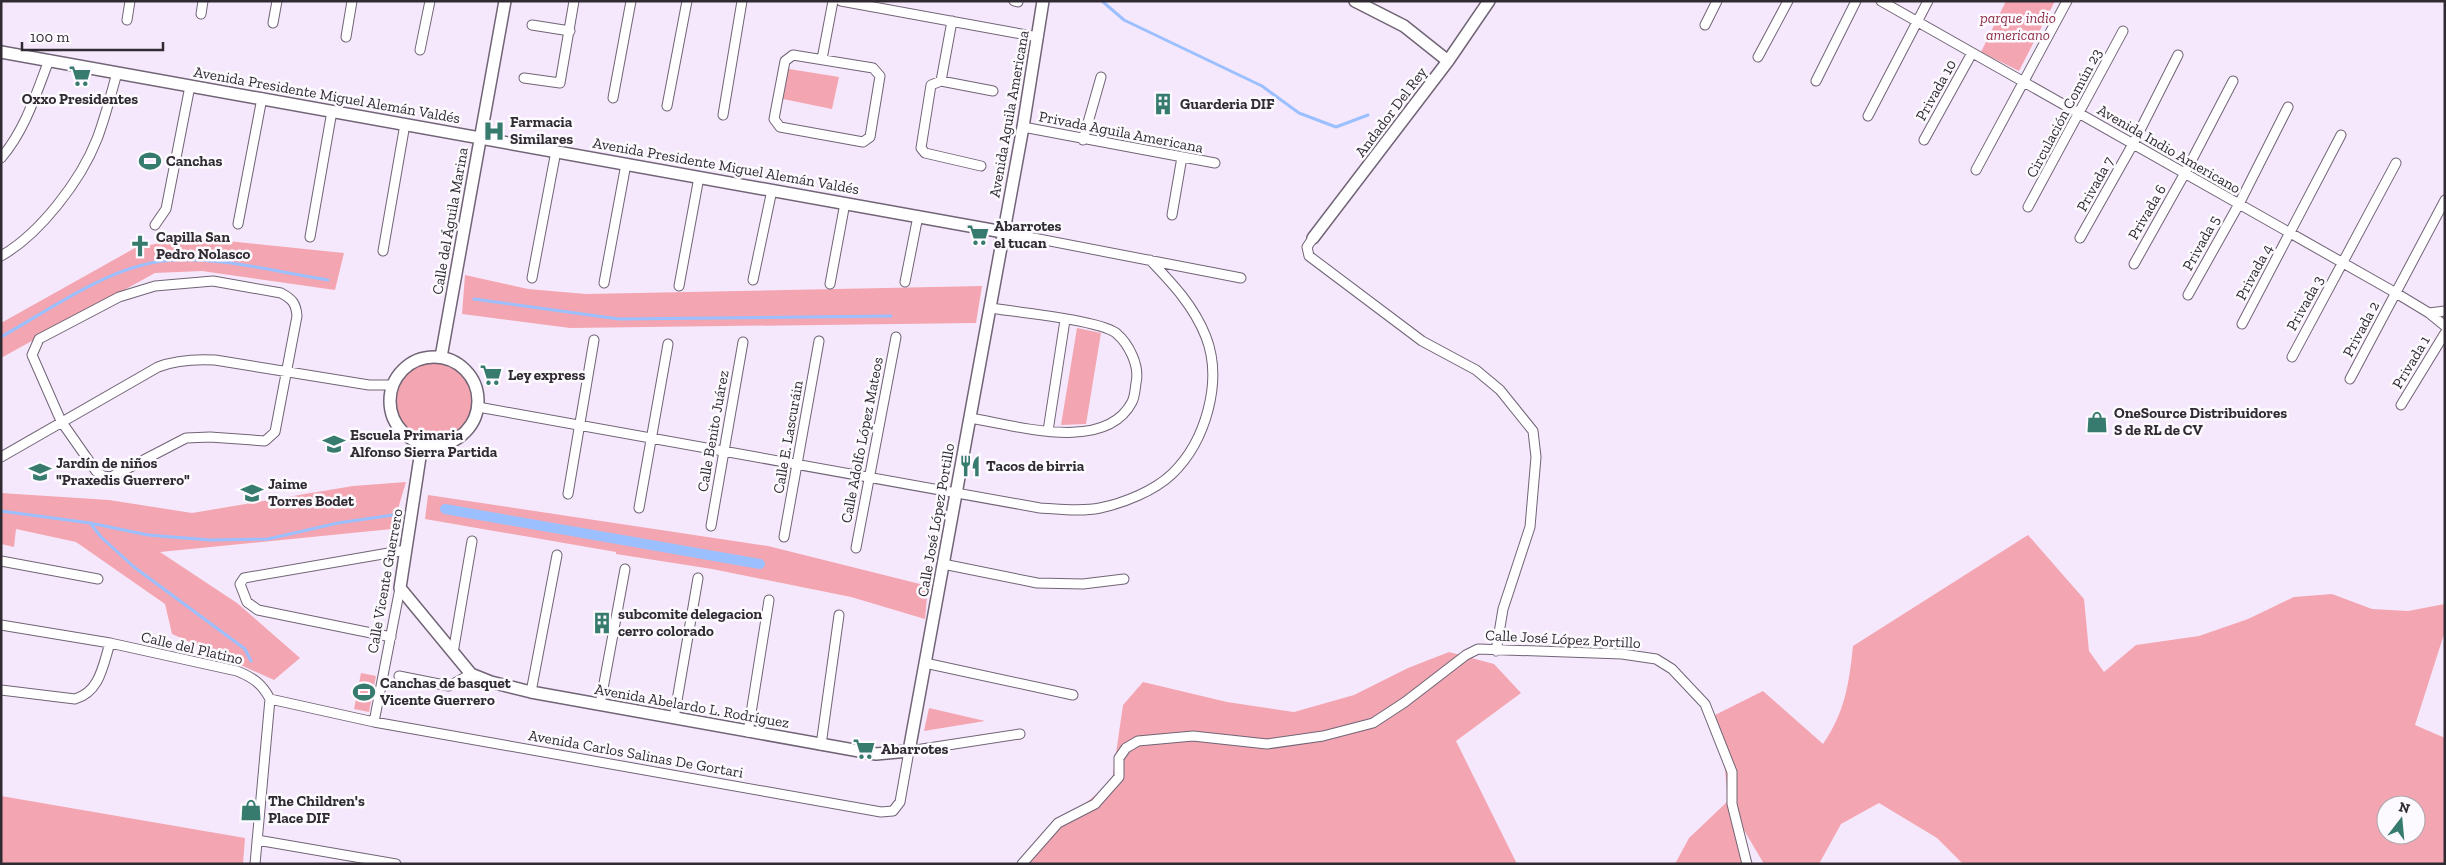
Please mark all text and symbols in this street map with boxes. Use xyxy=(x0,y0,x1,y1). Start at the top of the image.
park label: parque indio americano xyxy=(1979,9,2056,44)
scale bar xyxy=(22,20,164,52)
text: 100 m xyxy=(30,28,69,46)
street label: Avenida Aguila Americana xyxy=(985,29,1033,199)
street label: Circulación Común 23 xyxy=(2022,45,2106,181)
street label: Privada 10 xyxy=(1912,56,1960,124)
supermarket icon: Oxxo Presidentes xyxy=(67,63,93,89)
street label: Avenida Presidente Miguel Alemán Valdés xyxy=(192,63,462,127)
street label: Andador Del Rey xyxy=(1351,63,1431,160)
place label: Oxxo Presidentes xyxy=(22,90,138,108)
building icon: Guarderia DIF xyxy=(1150,91,1176,117)
place label: Guarderia DIF xyxy=(1180,95,1275,113)
street label: Avenida Indio Americano xyxy=(2094,101,2244,198)
street label: Privada Aguila Americana xyxy=(1037,107,1205,157)
place label: Farmacia Similares xyxy=(510,113,573,148)
hospital icon: Farmacia Similares xyxy=(481,118,507,144)
street label: Avenida Presidente Miguel Alemán Valdés xyxy=(591,134,861,198)
street label: Calle del Águila Marina xyxy=(428,146,472,296)
sports icon: Canchas xyxy=(137,148,163,174)
place label: Canchas xyxy=(166,152,223,170)
street label: Privada 7 xyxy=(2073,154,2117,214)
street label: Privada 6 xyxy=(2124,181,2170,243)
street label: Privada 5 xyxy=(2178,212,2224,274)
place label: Abarrotes el tucan xyxy=(994,217,1061,252)
supermarket icon: Abarrotes el tucan xyxy=(965,222,991,248)
place label: Capilla San Pedro Nolasco xyxy=(156,228,250,263)
church icon: Capilla San Pedro Nolasco xyxy=(127,233,153,259)
street label: Privada 4 xyxy=(2232,241,2276,303)
street label: Privada 3 xyxy=(2283,272,2327,334)
street label: Privada 2 xyxy=(2339,298,2383,360)
street label: Privada 1 xyxy=(2388,332,2434,392)
street label: Calle Adolfo López Mateos xyxy=(837,355,887,525)
supermarket icon: Ley express xyxy=(478,362,504,388)
place label: Ley express xyxy=(508,366,585,384)
street label: Calle Benito Juárez xyxy=(693,369,733,493)
street label: Calle E. Lascuráin xyxy=(769,379,807,495)
place label: OneSource Distribuidores S de RL de CV xyxy=(2114,404,2287,439)
shop icon: OneSource Distribuidores S de RL de CV xyxy=(2084,409,2110,435)
place label: Escuela Primaria Alfonso Sierra Partida xyxy=(350,426,498,461)
school or university icon: Escuela Primaria Alfonso Sierra Partida xyxy=(321,431,347,457)
street label: Calle José López Portillo xyxy=(914,442,958,598)
restaurant icon: Tacos de birria xyxy=(957,453,983,479)
place label: Jardín de niños "Praxedis Guerrero" xyxy=(56,454,190,489)
place label: Tacos de birria xyxy=(986,457,1085,475)
school or university icon: Jardín de niños "Praxedis Guerrero" xyxy=(27,459,53,485)
place label: Jaime Torres Bodet xyxy=(268,475,355,510)
school or university icon: Jaime Torres Bodet xyxy=(239,480,265,506)
street label: Calle Vicente Guerrero xyxy=(363,507,407,655)
place label: subcomite delegacion cerro colorado xyxy=(618,605,762,640)
building icon: subcomite delegacion cerro colorado xyxy=(589,610,615,636)
street label: Calle José López Portillo xyxy=(1485,626,1641,652)
street label: Calle del Platino xyxy=(139,628,245,669)
place label: Canchas de basquet Vicente Guerrero xyxy=(380,674,512,709)
sports icon: Canchas de basquet Vicente Guerrero xyxy=(351,679,377,705)
street label: Avenida Abelardo L. Rodríguez xyxy=(593,680,791,732)
street label: Avenida Carlos Salinas De Gortari xyxy=(527,726,745,782)
supermarket icon: Abarrotes xyxy=(851,736,877,762)
place label: Abarrotes xyxy=(881,740,948,758)
place label: The Children's Place DIF xyxy=(268,792,365,827)
north arrow xyxy=(2376,795,2426,845)
shop icon: The Children's Place DIF xyxy=(238,797,264,823)
text: N xyxy=(2397,798,2412,818)

